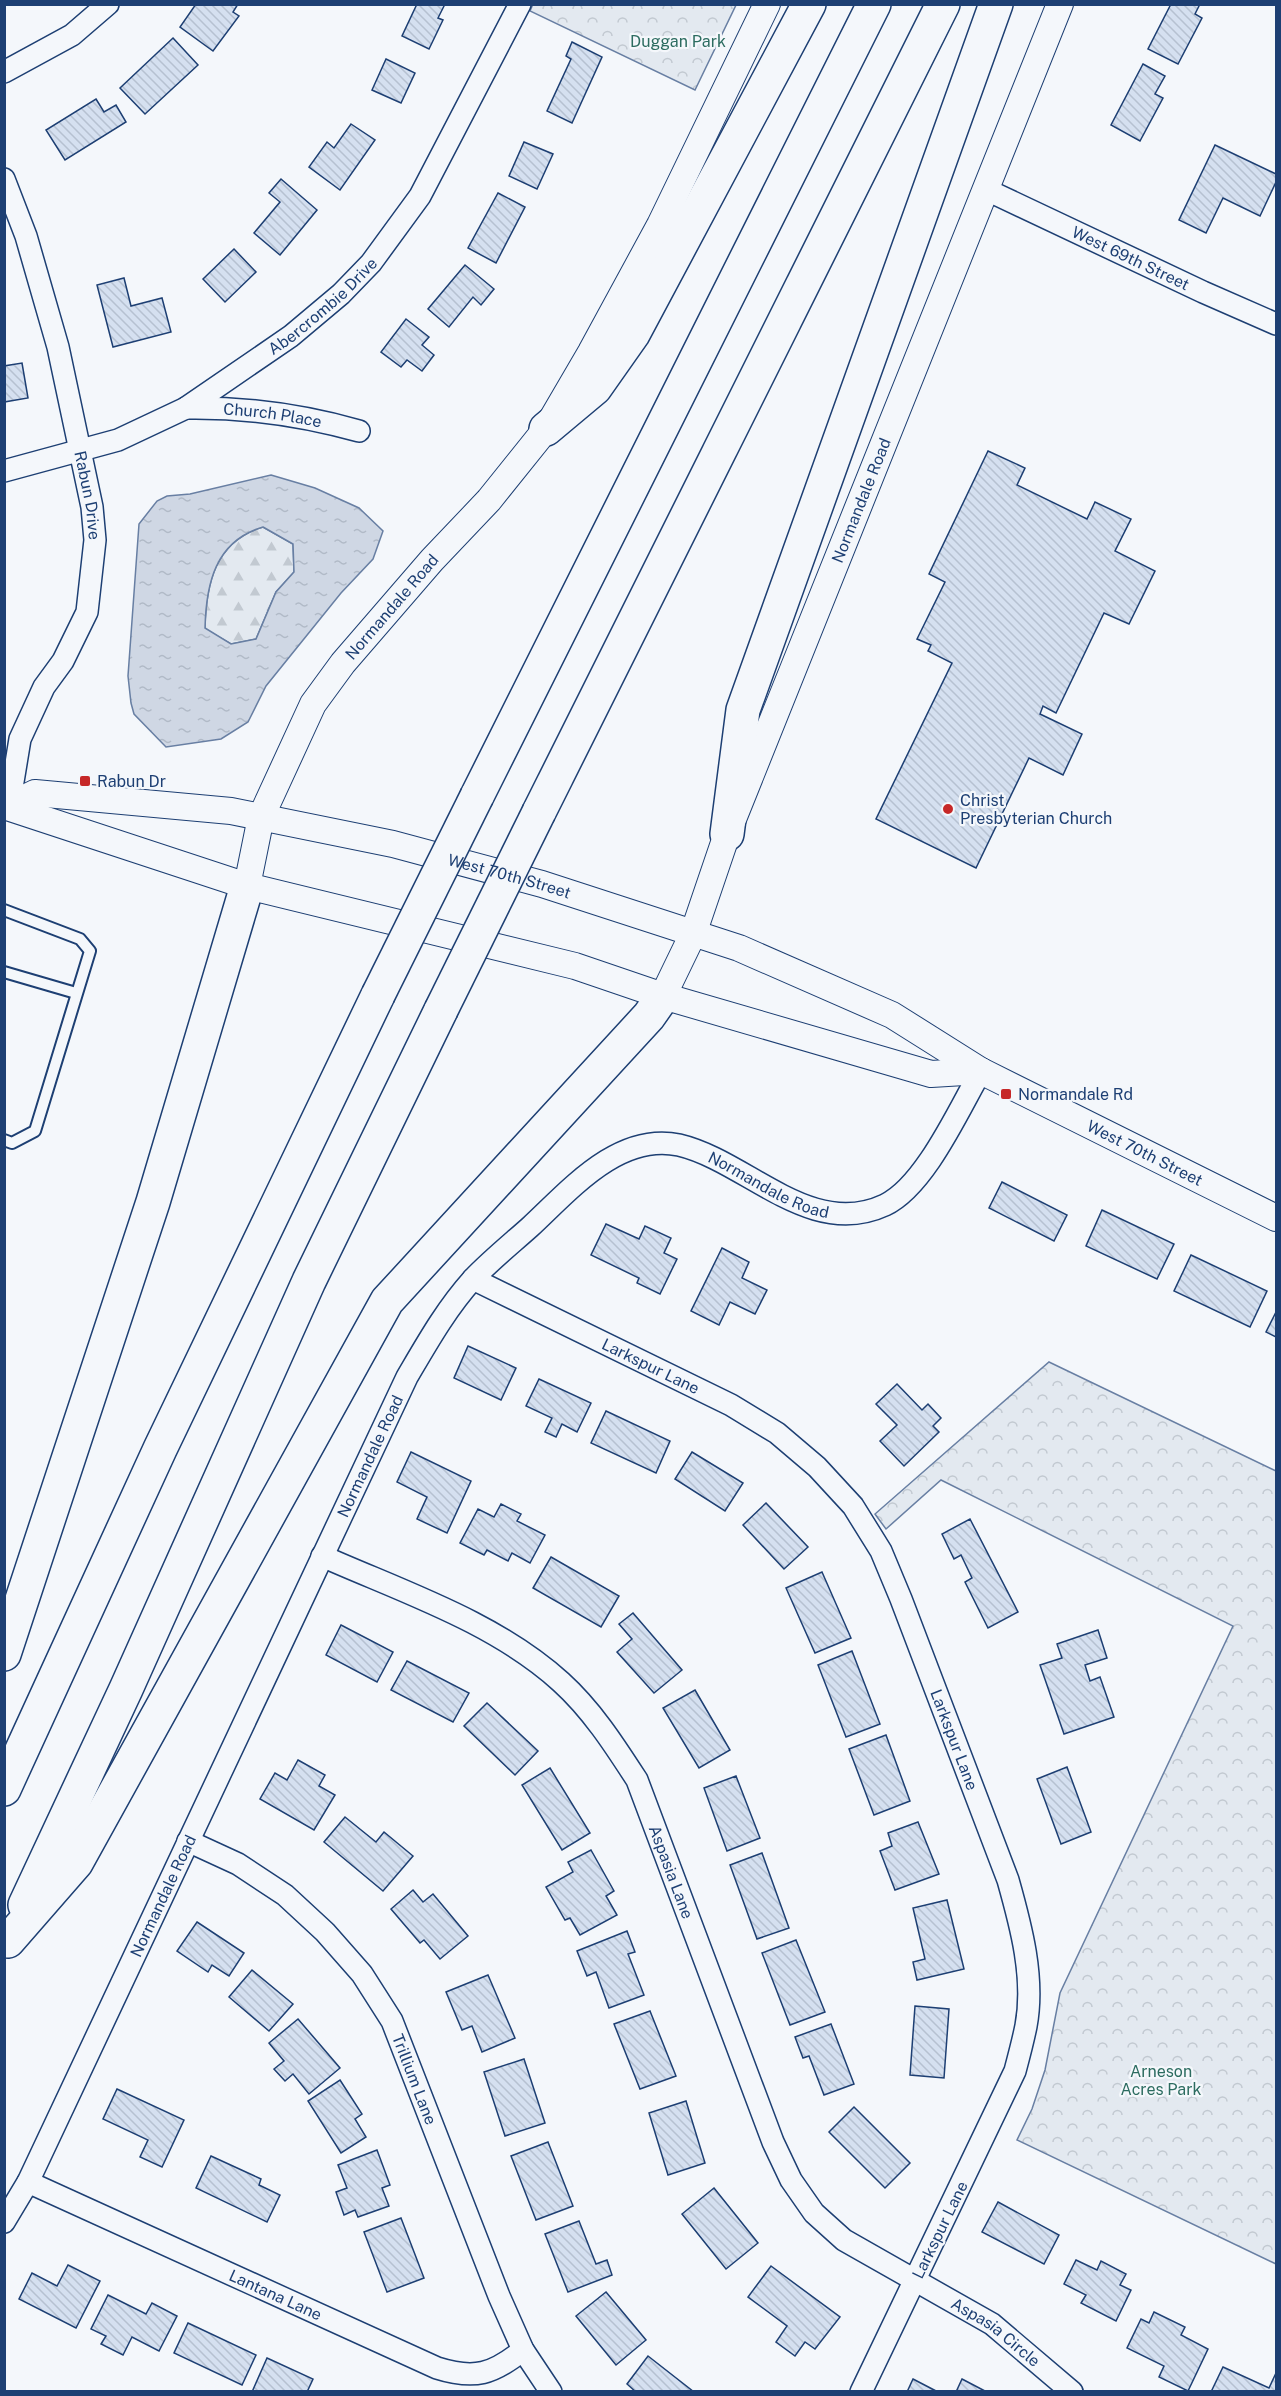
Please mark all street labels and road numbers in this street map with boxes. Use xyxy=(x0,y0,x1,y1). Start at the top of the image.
street label: West 69th Street xyxy=(1069,222,1193,294)
street label: Abercrombie Drive xyxy=(264,253,381,358)
street label: Church Place xyxy=(223,399,324,431)
street label: Normandale Road xyxy=(827,435,894,566)
street label: Rabun Drive xyxy=(71,449,104,541)
street label: Normandale Road xyxy=(341,550,442,663)
street label: West 70th Street xyxy=(446,850,573,902)
street label: West 70th Street xyxy=(1084,1116,1206,1189)
street label: Normandale Road xyxy=(705,1147,831,1222)
street label: Larkspur Lane xyxy=(599,1334,703,1398)
street label: Normandale Road xyxy=(333,1392,407,1520)
street label: Larkspur Lane xyxy=(927,1687,982,1793)
street label: Aspasia Lane xyxy=(645,1822,698,1921)
street label: Normandale Road xyxy=(126,1832,200,1960)
street label: Trillium Lane xyxy=(388,2031,441,2127)
street label: Larkspur Lane xyxy=(908,2178,972,2282)
street label: Lantana Lane xyxy=(226,2265,325,2324)
street label: Aspasia Circle xyxy=(948,2293,1044,2370)

